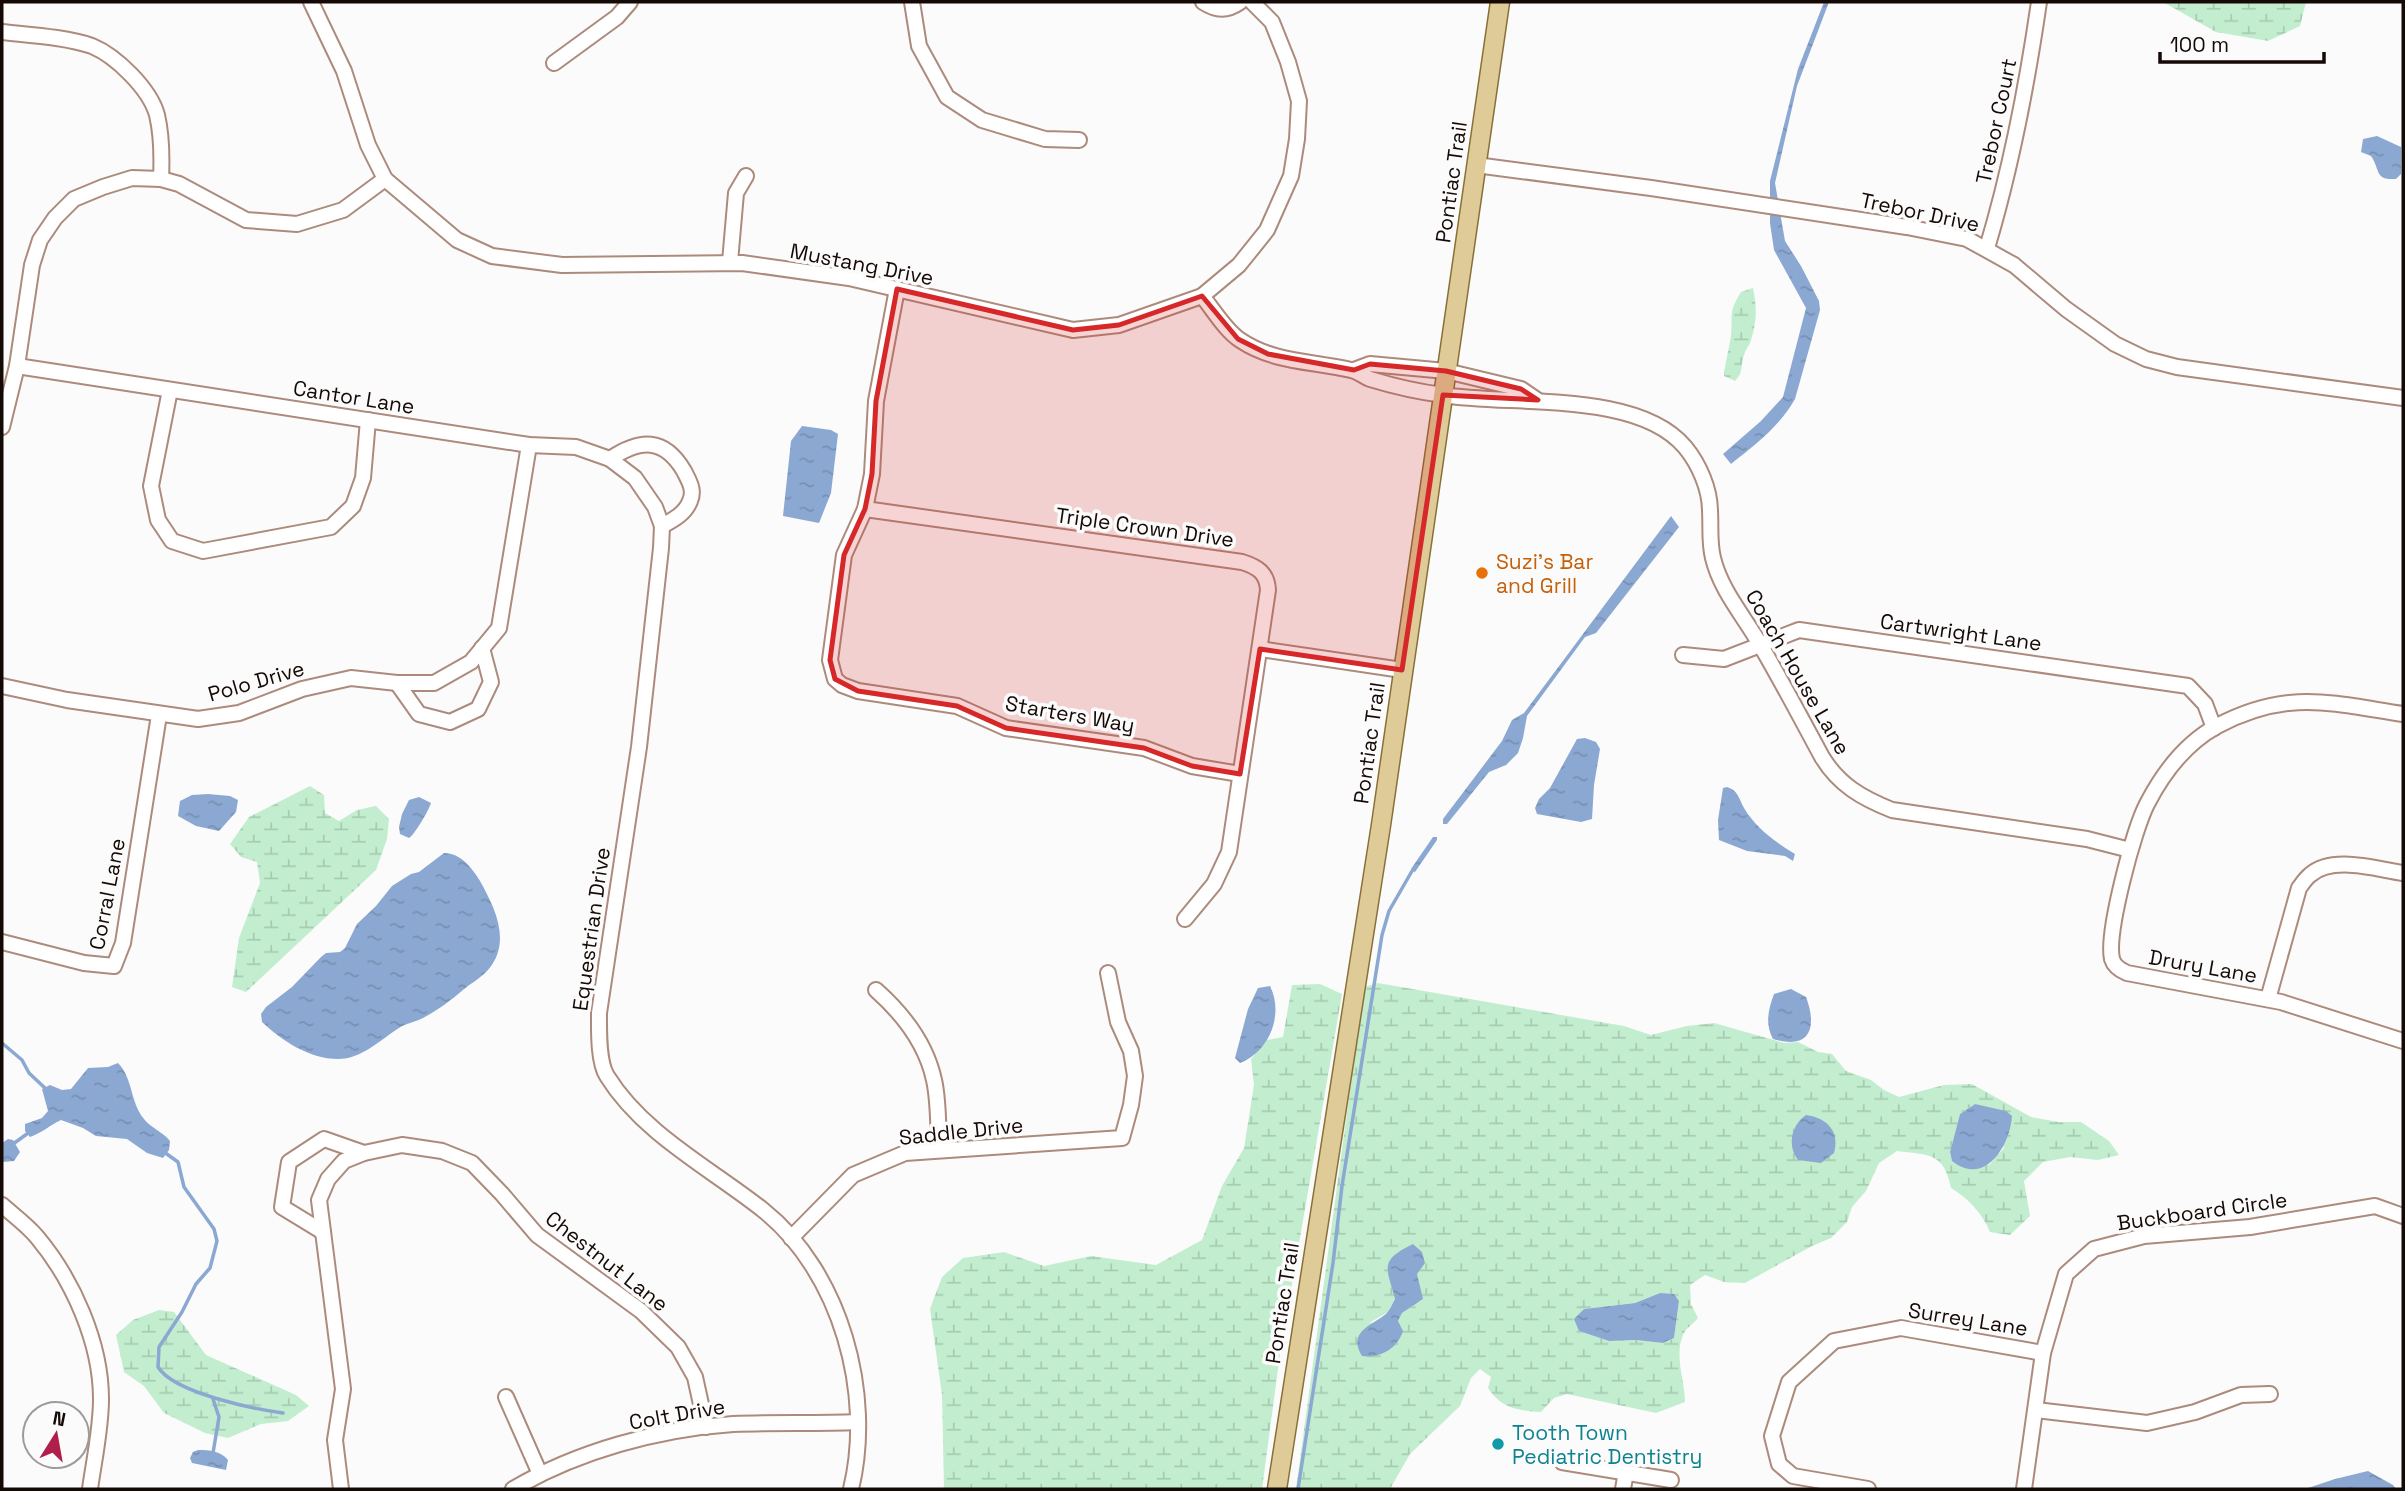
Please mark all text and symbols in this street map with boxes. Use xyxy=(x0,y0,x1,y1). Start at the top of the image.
scale bar xyxy=(2160,21,2324,65)
text: 100 m xyxy=(2170,31,2229,58)
street label: Trebor Court xyxy=(1970,56,2022,186)
street label: Pontiac Trail xyxy=(1429,119,1473,245)
street label: Trebor Drive xyxy=(1858,186,1982,238)
street label: Mustang Drive xyxy=(788,237,936,291)
street label: Cantor Lane xyxy=(291,374,417,420)
street label: Triple Crown Drive xyxy=(1054,501,1236,553)
place label: Suzi's Bar and Grill xyxy=(1496,548,1593,599)
marker: Suzi's Bar and Grill xyxy=(1474,565,1490,581)
street label: Coach House Lane xyxy=(1740,585,1856,759)
street label: Cartwright Lane xyxy=(1878,607,2044,657)
street label: Polo Drive xyxy=(205,654,307,708)
street label: Pontiac Trail xyxy=(1347,680,1391,806)
street label: Starters Way xyxy=(1003,689,1137,739)
street label: Corral Lane xyxy=(83,836,131,952)
street label: Equestrian Drive xyxy=(566,846,616,1012)
street label: Drury Lane xyxy=(2147,943,2259,989)
street label: Saddle Drive xyxy=(897,1111,1025,1151)
street label: Buckboard Circle xyxy=(2115,1186,2289,1236)
street label: Chestnut Lane xyxy=(540,1205,674,1317)
street label: Pontiac Trail xyxy=(1259,1240,1305,1366)
street label: Surrey Lane xyxy=(1906,1296,2030,1342)
street label: Colt Drive xyxy=(627,1392,727,1436)
north arrow xyxy=(21,1400,91,1470)
text: N xyxy=(51,1405,68,1432)
place label: Tooth Town Pediatric Dentistry xyxy=(1512,1419,1702,1470)
marker: Tooth Town Pediatric Dentistry xyxy=(1490,1436,1506,1452)

